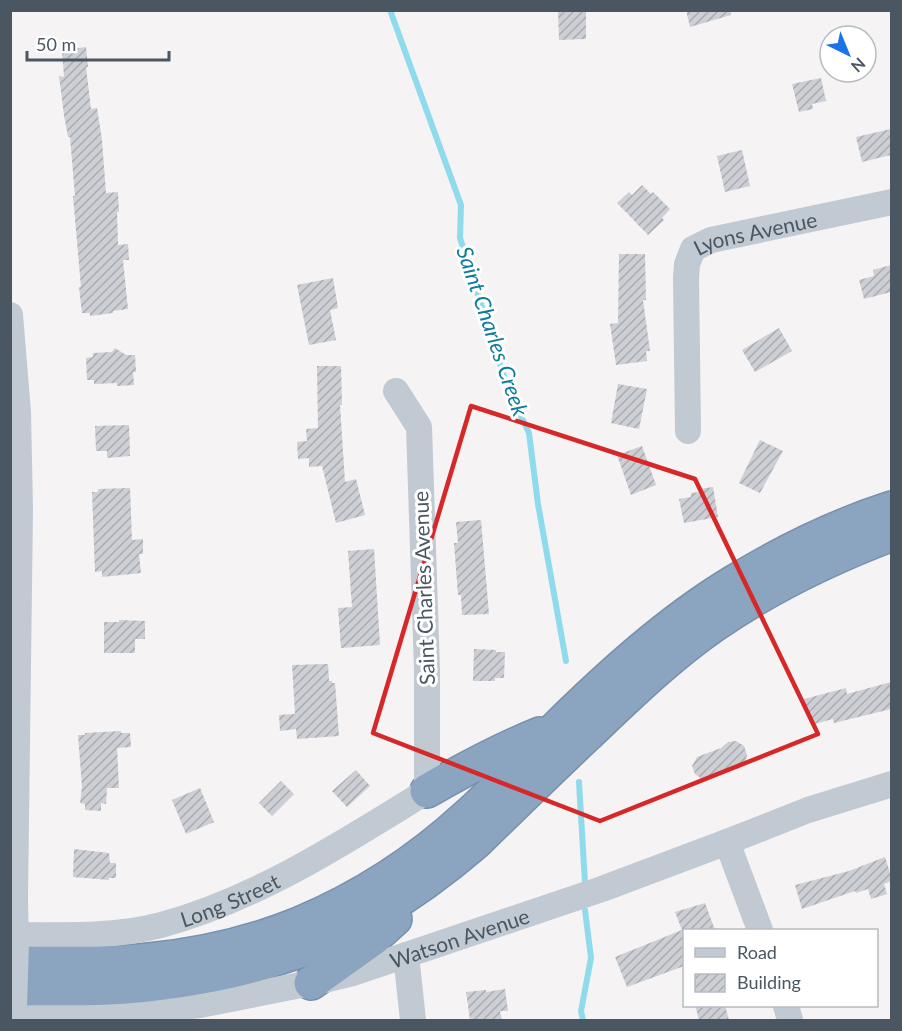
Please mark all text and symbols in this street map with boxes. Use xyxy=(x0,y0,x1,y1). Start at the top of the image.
scale bar xyxy=(27,24,170,62)
north arrow xyxy=(818,24,878,84)
text: 50 m xyxy=(36,33,76,55)
text: N xyxy=(848,54,870,76)
street label: Lyons Avenue xyxy=(689,206,819,259)
water label: Saint Charles Creek xyxy=(451,243,535,420)
street label: Saint Charles Avenue xyxy=(407,490,439,686)
street label: Long Street xyxy=(177,867,284,931)
street label: Watson Avenue xyxy=(386,902,532,972)
legend xyxy=(683,929,878,1007)
text: Road xyxy=(737,941,777,963)
text: Building xyxy=(737,971,801,993)

